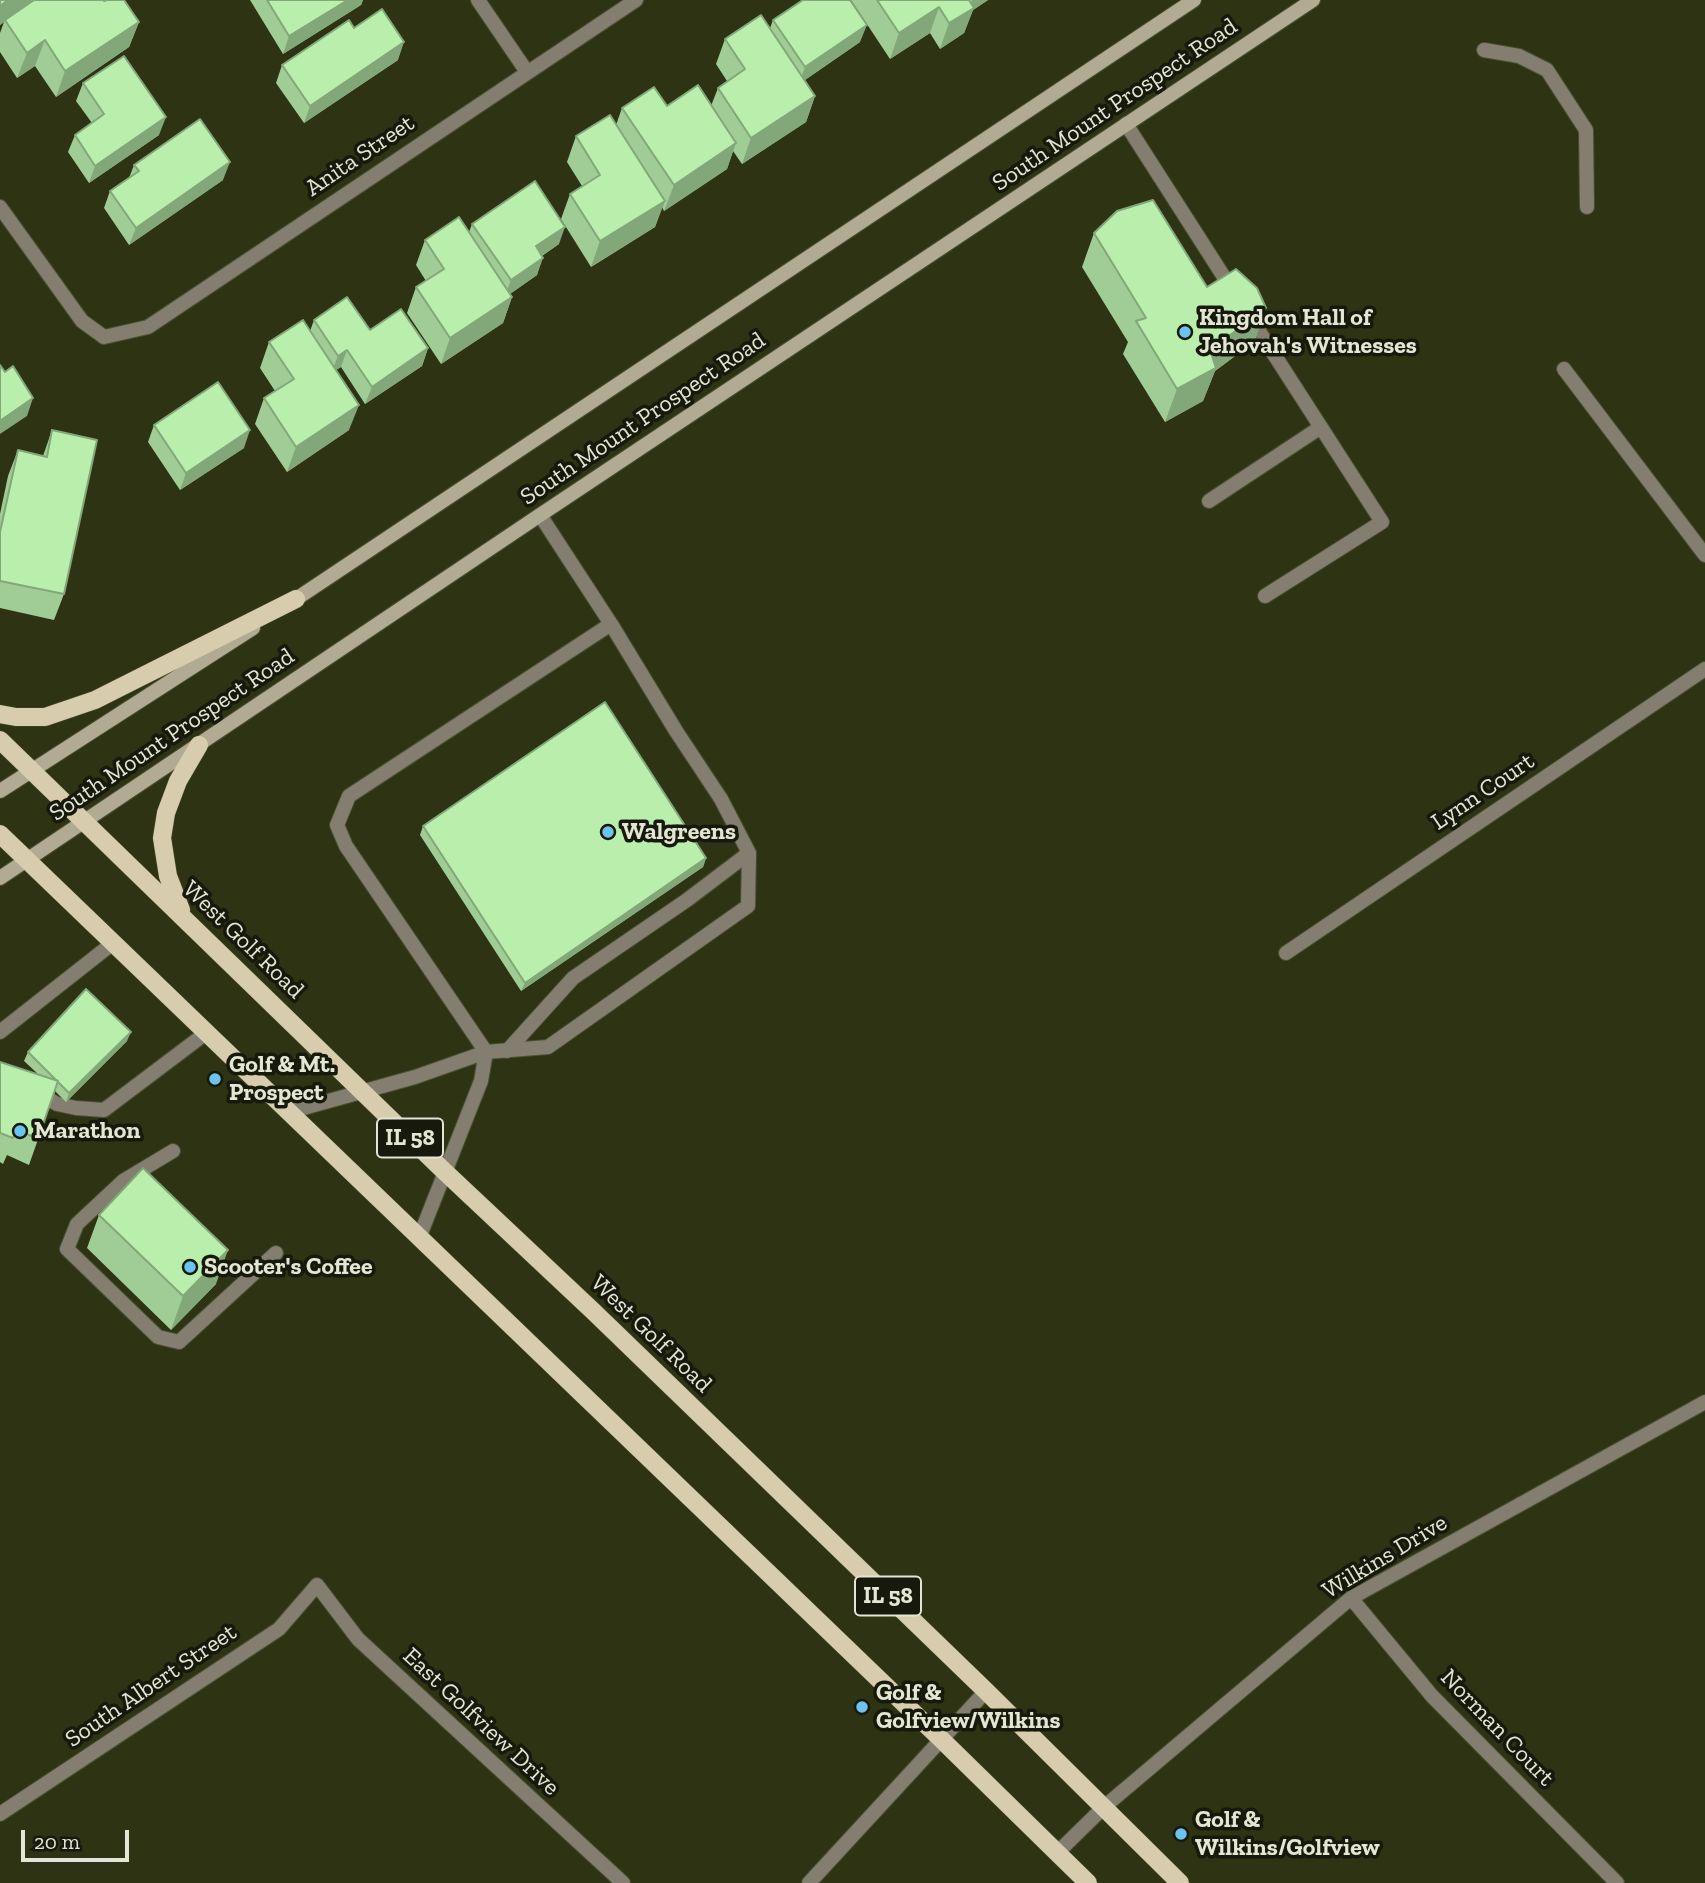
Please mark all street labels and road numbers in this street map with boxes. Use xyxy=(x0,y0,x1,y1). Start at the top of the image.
street label: South Mount Prospect Road xyxy=(987,12,1243,198)
street label: Anita Street xyxy=(300,109,420,203)
street label: South Mount Prospect Road xyxy=(515,326,771,512)
street label: South Mount Prospect Road xyxy=(44,642,300,828)
street label: Lynn Court xyxy=(1426,747,1540,837)
street label: West Golf Road xyxy=(176,875,310,1005)
road number: IL 58 xyxy=(377,1119,443,1158)
street label: West Golf Road xyxy=(584,1269,718,1399)
street label: Wilkins Drive xyxy=(1317,1508,1453,1606)
road number: IL 58 xyxy=(855,1576,921,1616)
street label: South Albert Street xyxy=(60,1618,242,1754)
street label: East Golfview Drive xyxy=(397,1642,565,1802)
street label: Norman Court xyxy=(1434,1664,1560,1792)

